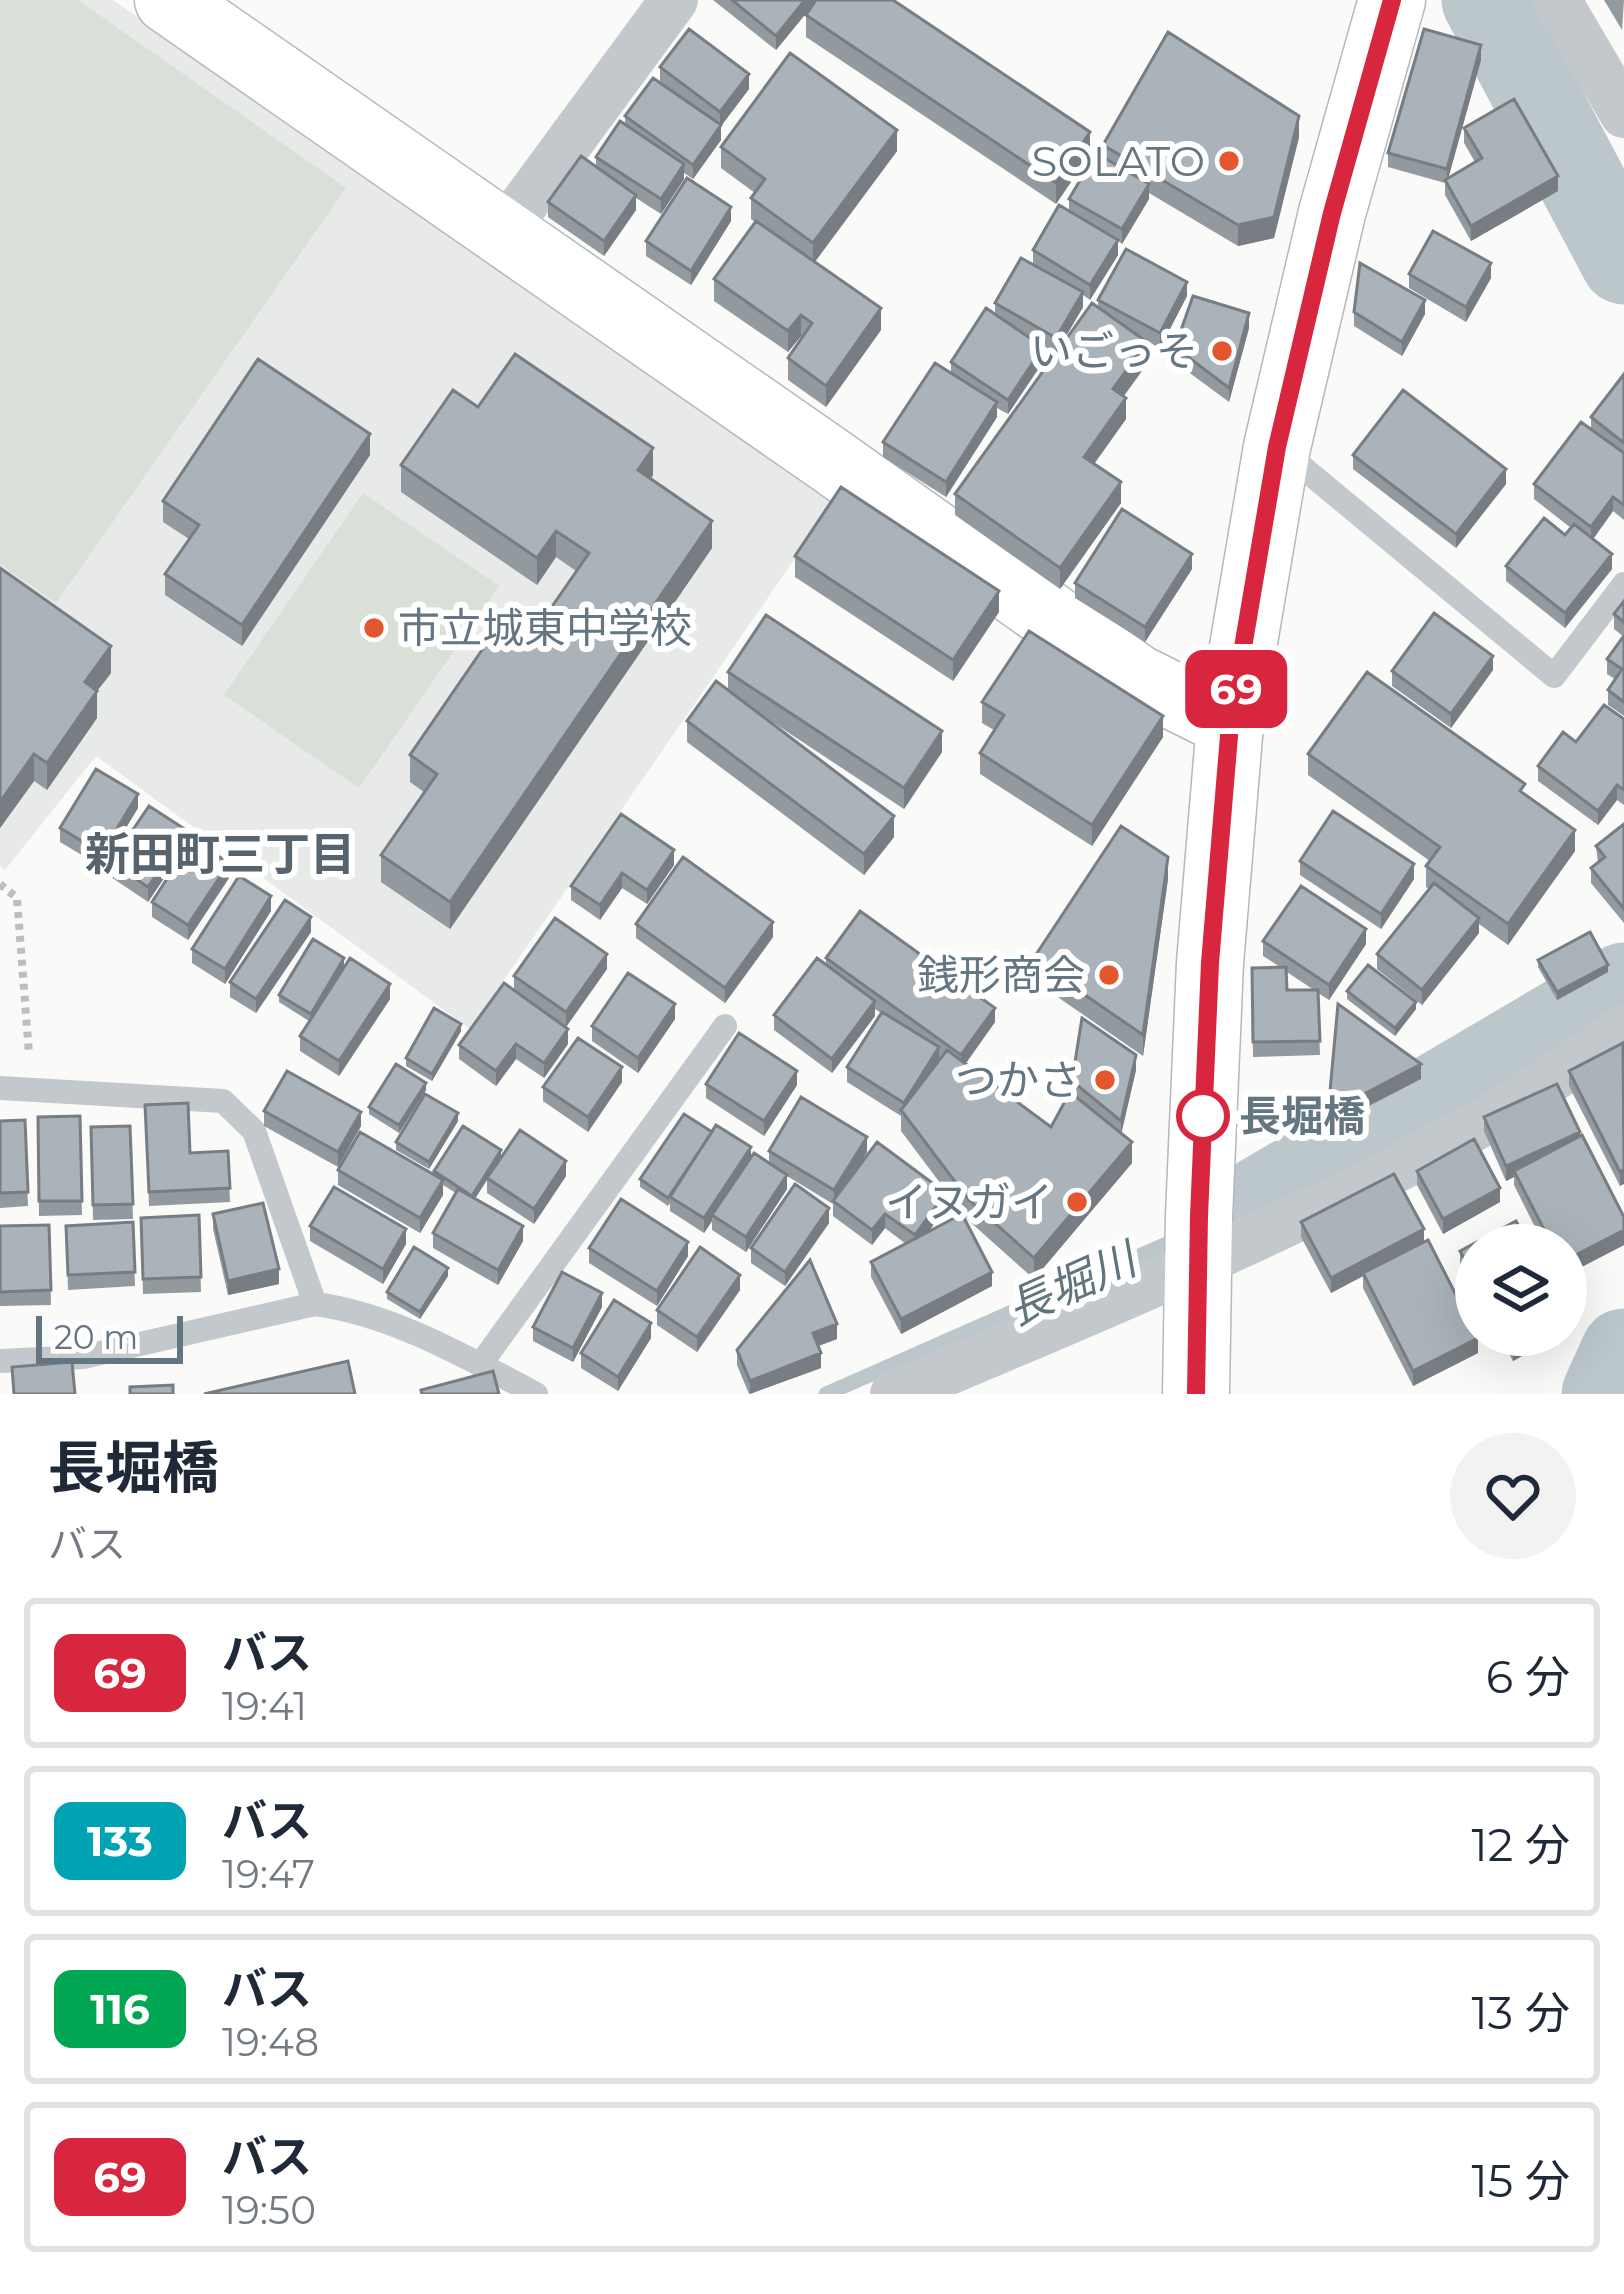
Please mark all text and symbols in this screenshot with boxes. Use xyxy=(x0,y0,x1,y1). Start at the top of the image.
place label: SOLATO xyxy=(1032,135,1205,187)
marker: SOLATO xyxy=(1216,148,1242,174)
place label: いごっそ xyxy=(1030,325,1198,377)
marker: いごっそ xyxy=(1209,338,1235,364)
place label: 市立城東中学校 xyxy=(398,602,692,654)
marker: 市立城東中学校 xyxy=(361,615,387,641)
line badge: 69 xyxy=(1182,650,1290,728)
text: 69 xyxy=(1209,663,1263,715)
district label: 新田町三丁目 xyxy=(85,826,355,881)
place label: 銭形商会 xyxy=(917,949,1085,1001)
marker: 銭形商会 xyxy=(1096,962,1122,988)
place label: つかさ xyxy=(955,1054,1081,1106)
marker: つかさ xyxy=(1092,1067,1118,1093)
place label: 長堀橋 xyxy=(1239,1090,1365,1142)
marker: 長堀橋 xyxy=(1178,1091,1228,1141)
place label: イヌガイ xyxy=(885,1176,1053,1228)
marker: イヌガイ xyxy=(1064,1189,1090,1215)
map controls xyxy=(1455,1224,1587,1356)
button: layers xyxy=(1455,1224,1587,1356)
water label: 長堀川 xyxy=(998,1229,1147,1336)
scale bar xyxy=(36,1310,183,1363)
text: 20 m xyxy=(54,1317,138,1357)
text: 長堀橋 xyxy=(48,1433,219,1502)
button: heart xyxy=(1450,1433,1576,1559)
text: バス xyxy=(48,1520,126,1568)
text: バス xyxy=(222,1625,312,1680)
text: 69 xyxy=(93,1647,147,1699)
text: 6 分 xyxy=(1486,1649,1570,1704)
text: 19:41 xyxy=(222,1682,307,1730)
text: バス xyxy=(222,1793,312,1848)
text: 133 xyxy=(87,1815,153,1867)
text: 12 分 xyxy=(1471,1817,1570,1872)
text: 19:47 xyxy=(222,1850,315,1898)
text: バス xyxy=(222,1961,312,2016)
text: 116 xyxy=(90,1983,150,2035)
text: 13 分 xyxy=(1472,1985,1570,2040)
text: 19:48 xyxy=(222,2018,319,2066)
text: バス xyxy=(222,2129,312,2184)
text: 69 xyxy=(93,2151,147,2203)
text: 15 分 xyxy=(1471,2153,1570,2208)
text: 19:50 xyxy=(222,2186,316,2234)

